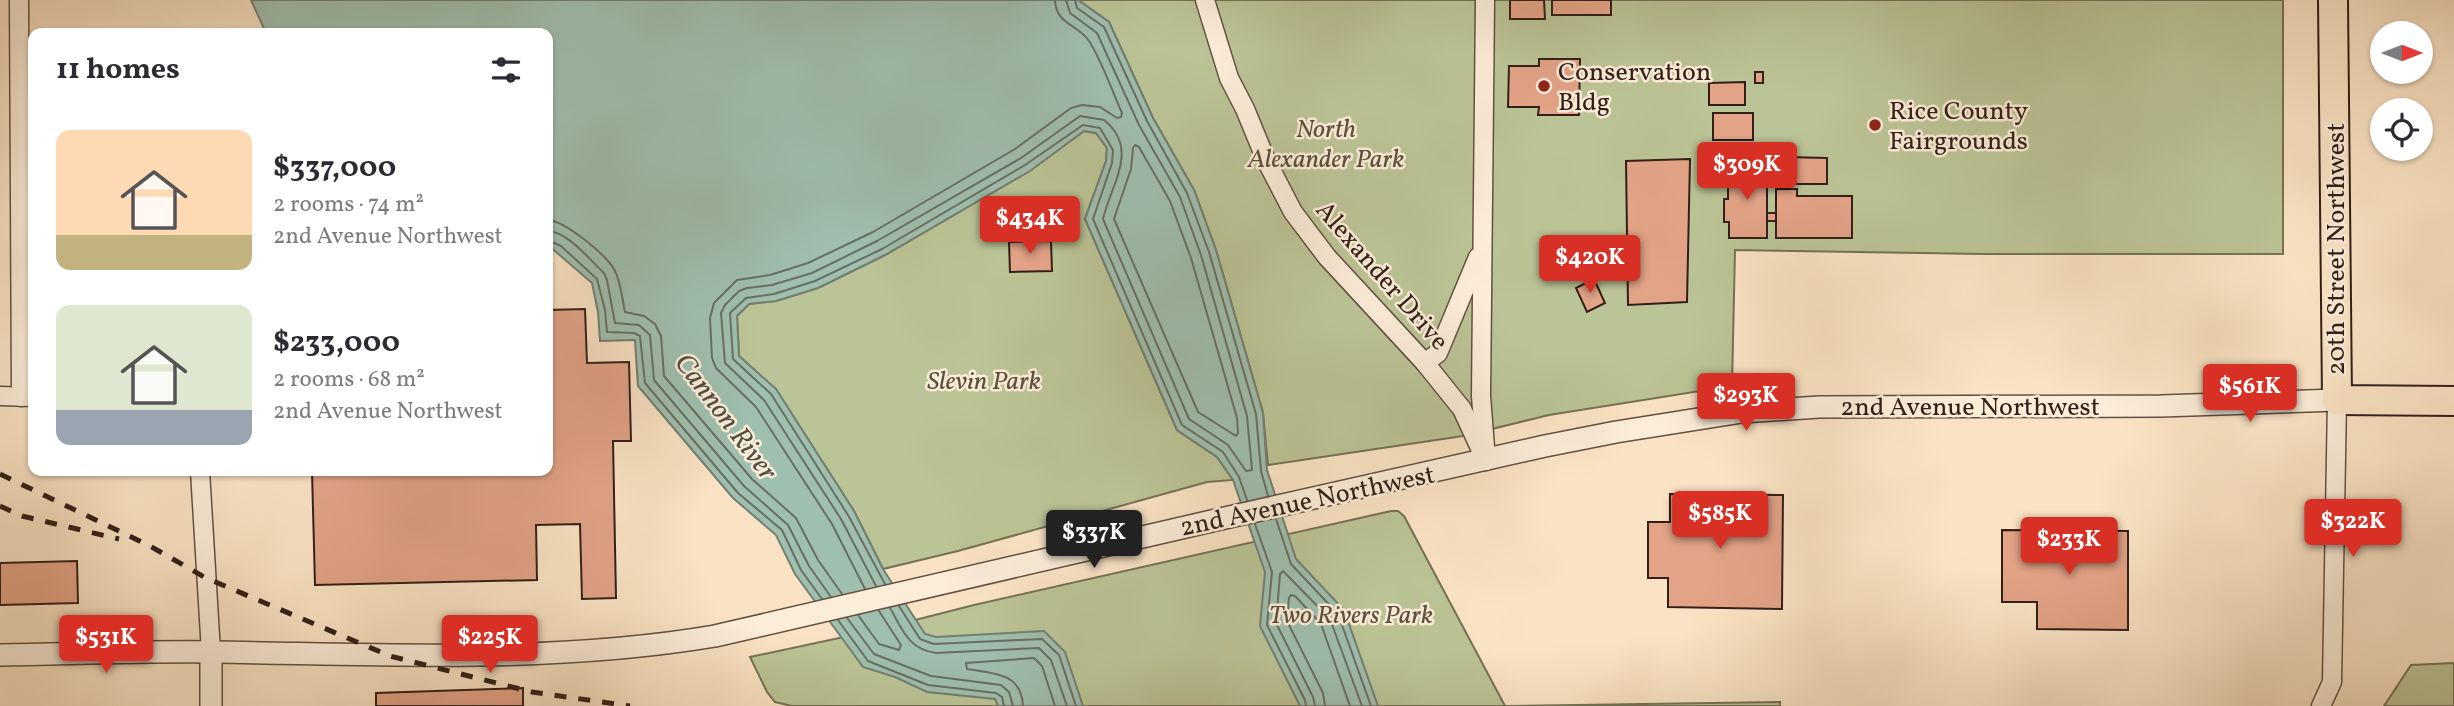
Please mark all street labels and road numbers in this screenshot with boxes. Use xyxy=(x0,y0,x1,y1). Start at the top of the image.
street label: 20th Street Northwest xyxy=(2319,123,2355,375)
street label: Alexander Drive xyxy=(1307,194,1456,359)
street label: 2nd Avenue Northwest xyxy=(1840,390,2100,426)
street label: 2nd Avenue Northwest xyxy=(1177,457,1438,547)

